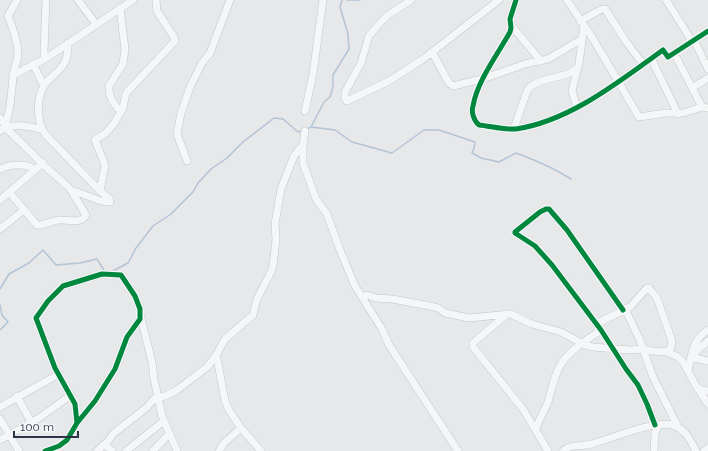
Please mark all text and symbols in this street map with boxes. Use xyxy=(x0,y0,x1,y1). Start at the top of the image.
scale bar xyxy=(14,413,78,439)
text: 100 m xyxy=(20,420,54,434)

